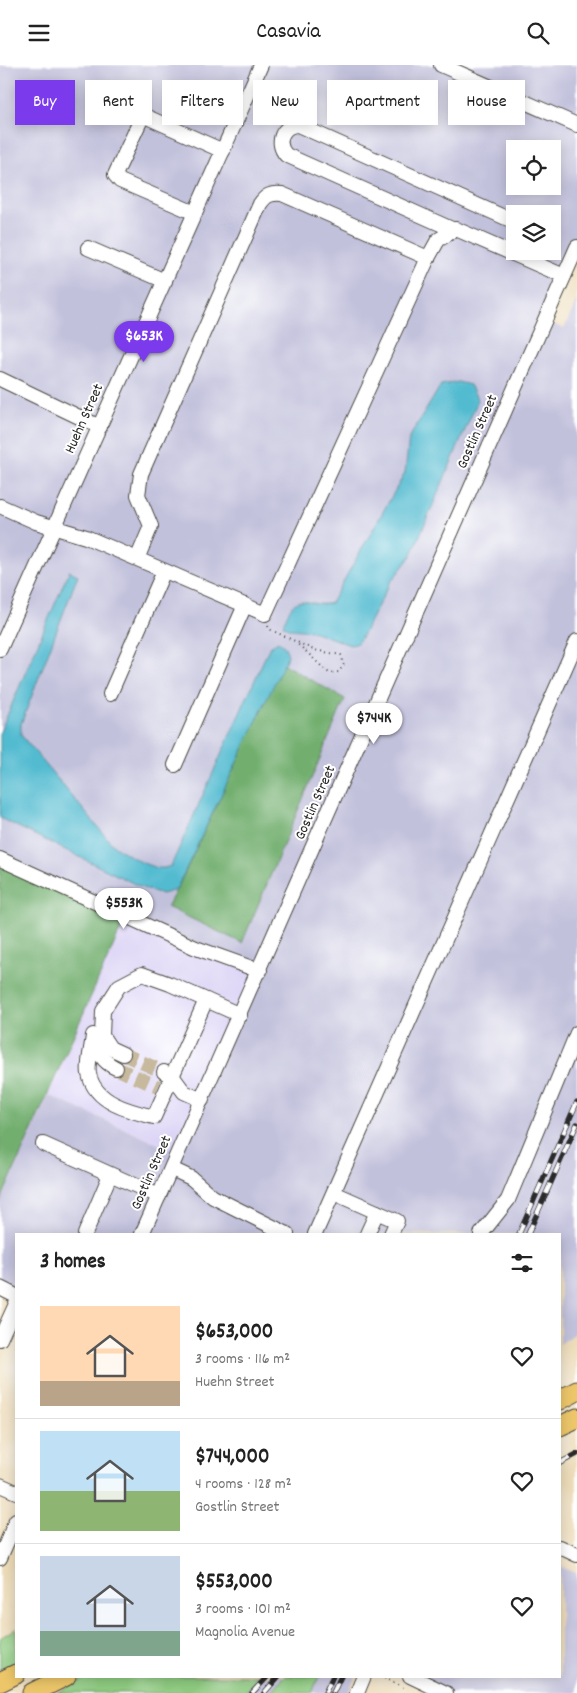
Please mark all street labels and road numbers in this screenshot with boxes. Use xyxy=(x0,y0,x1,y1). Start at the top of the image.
street label: Huehn Street xyxy=(60,380,110,457)
street label: Gostlin Street xyxy=(452,391,504,473)
street label: Gostlin Street xyxy=(290,762,342,844)
street label: Gostlin Street xyxy=(126,1132,178,1214)

